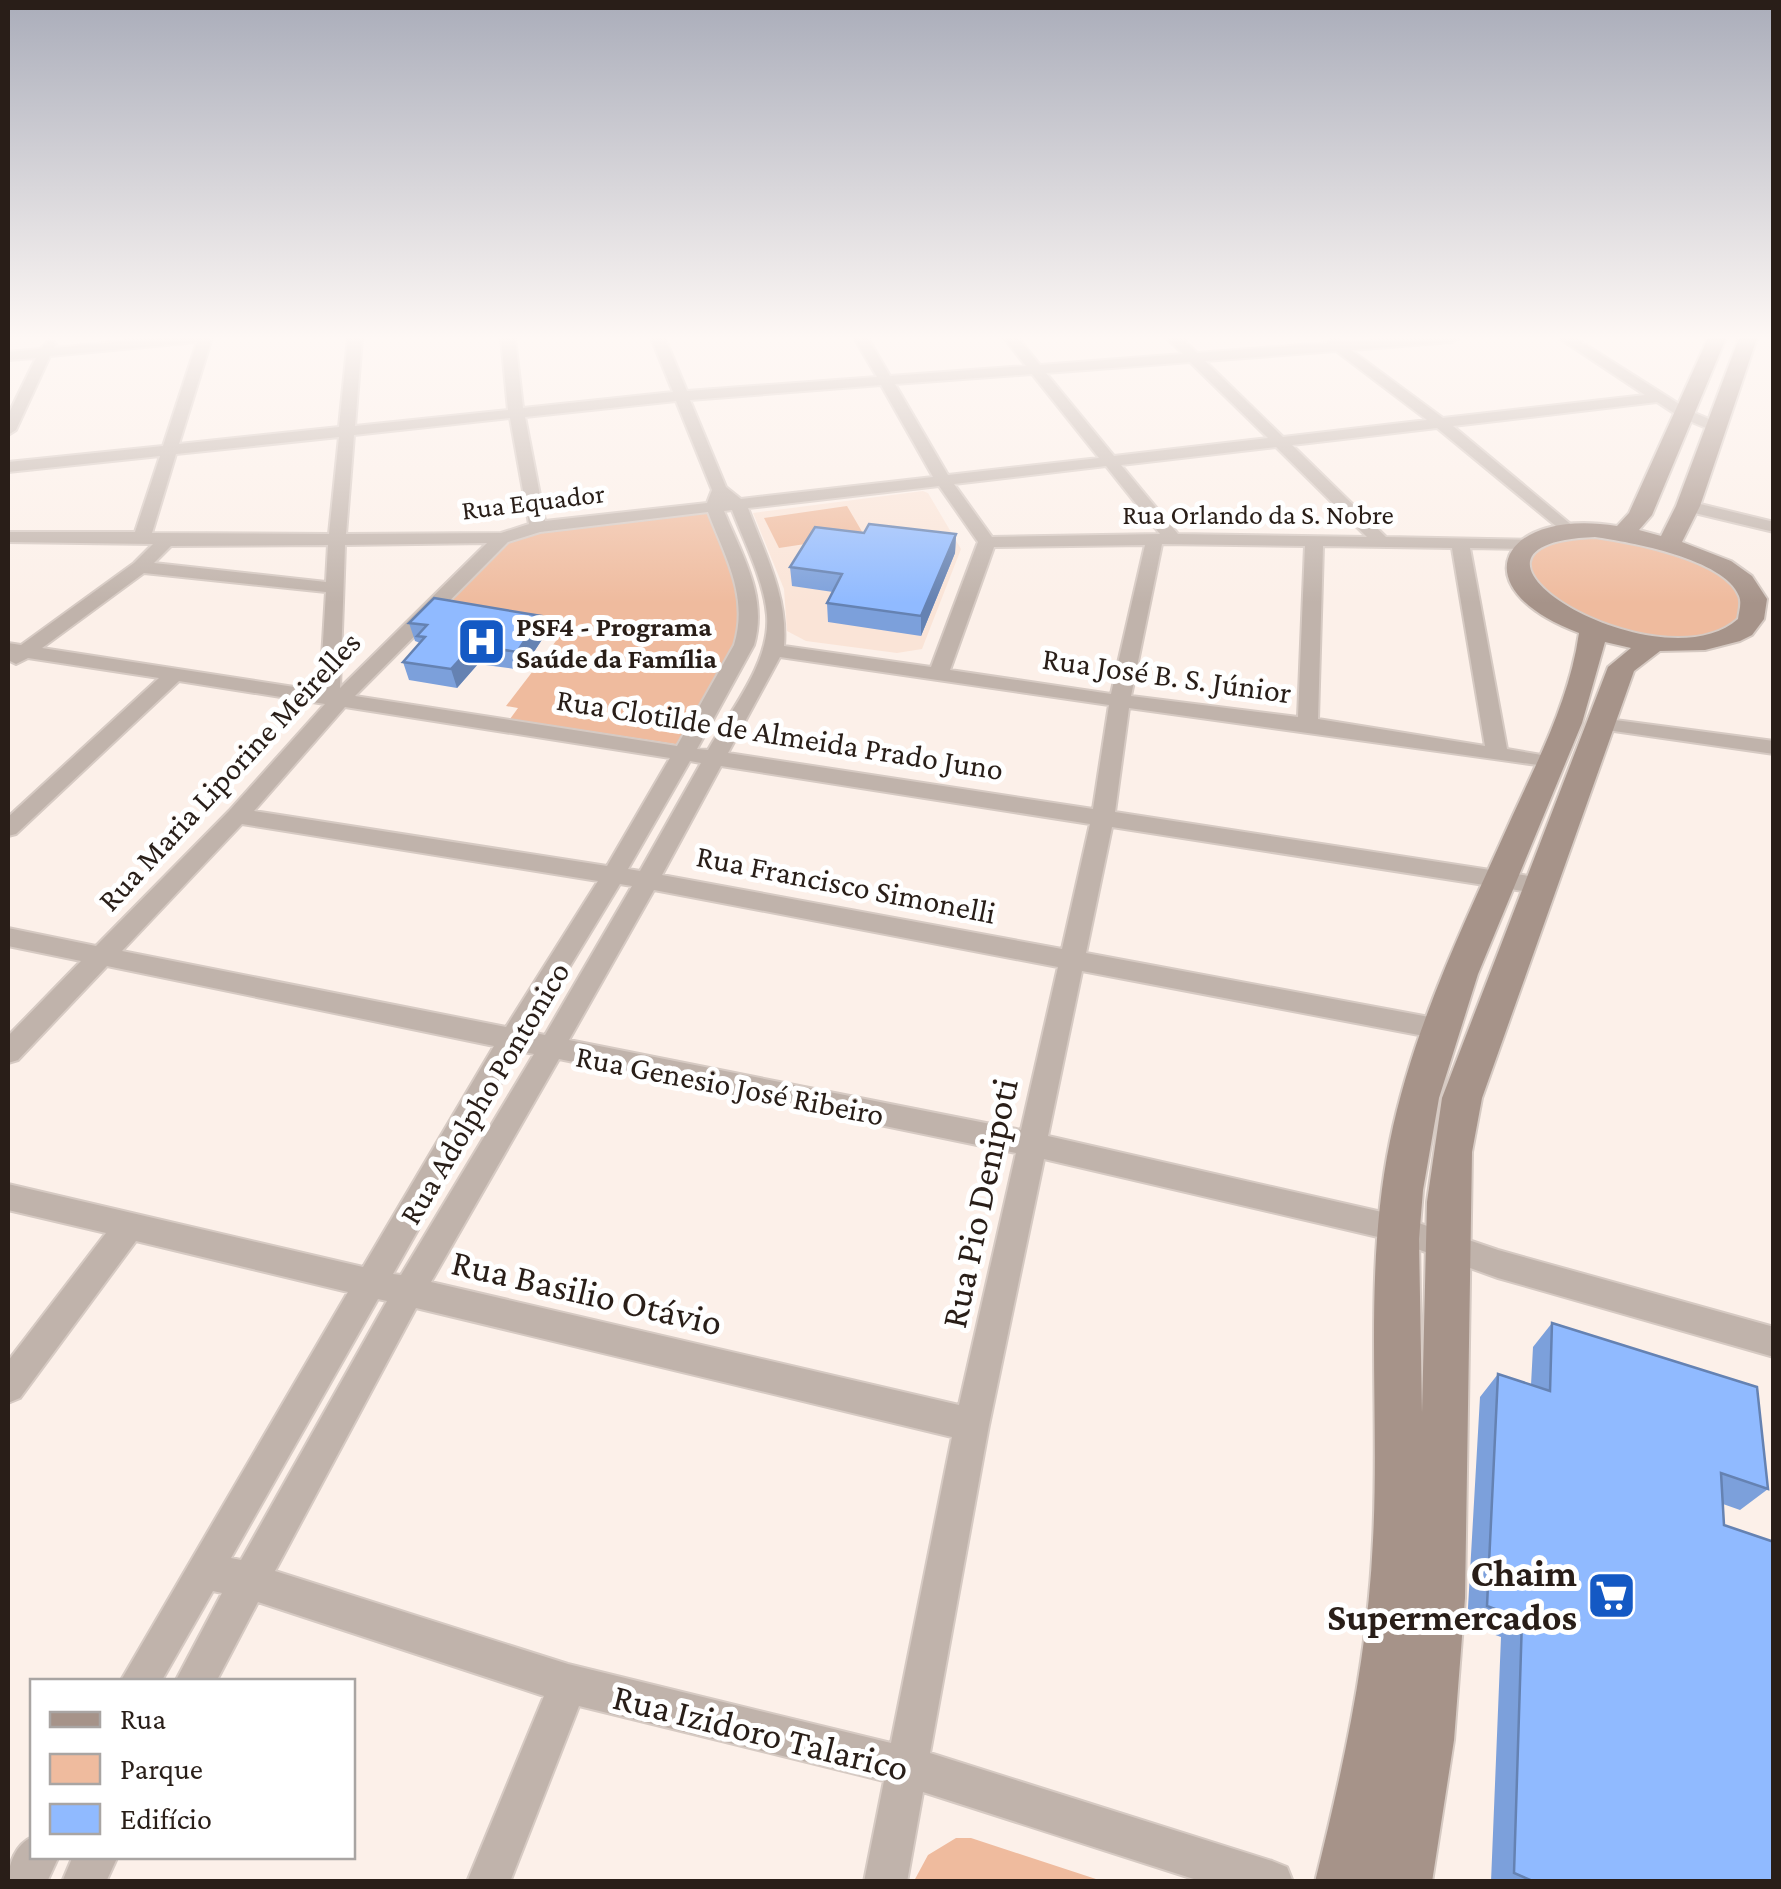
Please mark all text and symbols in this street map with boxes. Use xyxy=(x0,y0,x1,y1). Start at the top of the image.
street label: Rua Equador xyxy=(460,477,607,526)
street label: Rua Orlando da S. Nobre xyxy=(1122,499,1394,530)
place label: PSF4 - Programa Saúde da Família xyxy=(516,611,717,674)
hospital icon: PSF4 - Programa Saúde da Família xyxy=(455,616,507,668)
street label: Rua Maria Liporine Meirelles xyxy=(90,624,368,918)
street label: Rua José B. S. Júnior xyxy=(1040,640,1294,710)
street label: Rua Clotilde de Almeida Prado Juno xyxy=(554,681,1006,787)
street label: Rua Francisco Simonelli xyxy=(693,837,999,931)
street label: Rua Adolpho Pontonico xyxy=(391,955,577,1231)
street label: Rua Genesio José Ribeiro xyxy=(573,1037,887,1133)
street label: Rua Pio Denipoti xyxy=(932,1074,1026,1332)
street label: Rua Basilio Otávio xyxy=(448,1240,726,1344)
place label: Chaim Supermercados xyxy=(1327,1552,1577,1638)
supermarket icon: Chaim Supermercados xyxy=(1586,1569,1638,1621)
street label: Rua Izidoro Talarico xyxy=(609,1675,913,1789)
legend xyxy=(30,1679,355,1859)
text: Rua xyxy=(120,1702,166,1735)
text: Parque xyxy=(120,1752,203,1786)
text: Edifício xyxy=(120,1802,212,1835)

